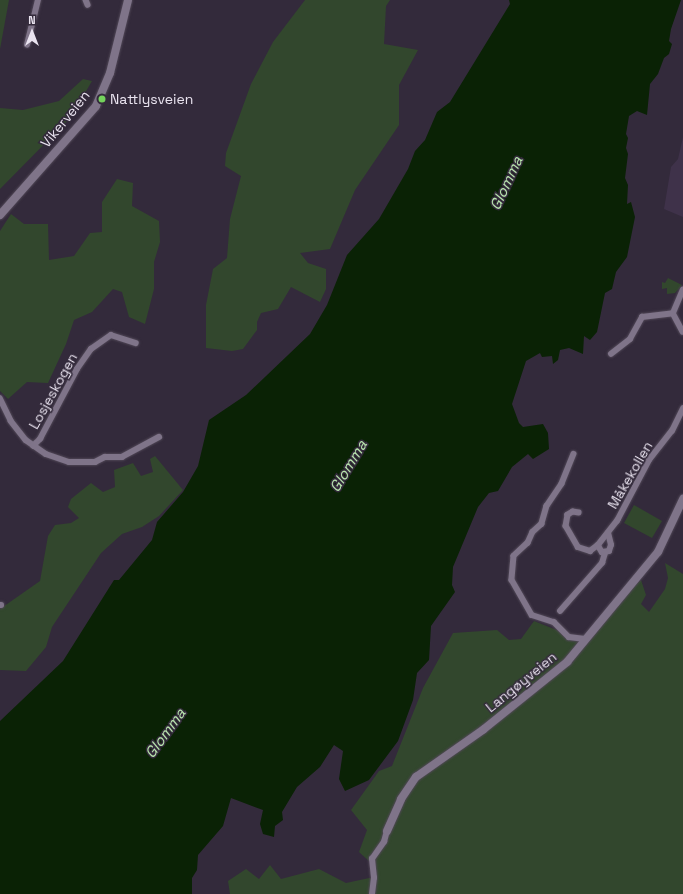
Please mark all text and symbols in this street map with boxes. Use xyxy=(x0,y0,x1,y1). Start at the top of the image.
north arrow xyxy=(12,12,52,52)
text: N xyxy=(28,13,36,27)
street label: Vikerveien xyxy=(37,87,93,151)
place label: Nattlysveien xyxy=(110,91,193,107)
marker: Nattlysveien xyxy=(97,94,107,104)
water label: Glomma xyxy=(486,153,526,213)
street label: Losjeskogen xyxy=(25,350,81,432)
water label: Glomma xyxy=(326,437,370,495)
street label: Måkekollen xyxy=(604,438,656,512)
street label: Langøyveien xyxy=(482,648,560,716)
water label: Glomma xyxy=(141,705,189,761)

